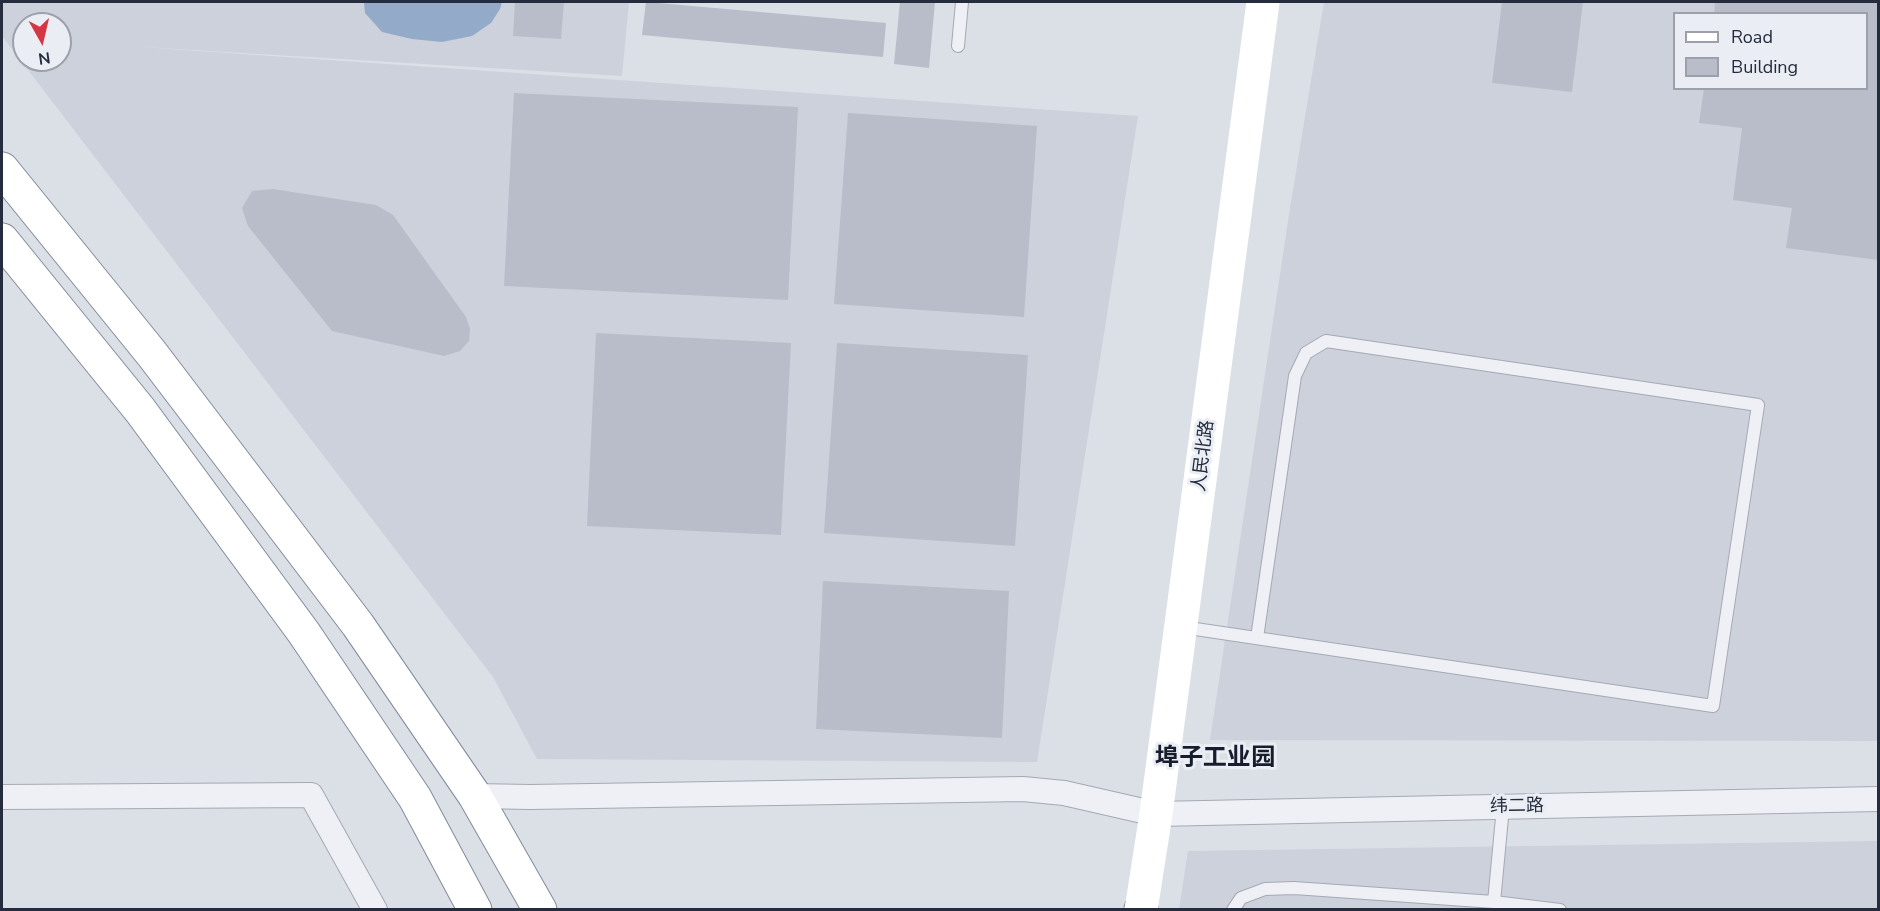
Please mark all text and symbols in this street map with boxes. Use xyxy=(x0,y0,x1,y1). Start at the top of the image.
north arrow xyxy=(12,12,72,72)
legend xyxy=(1673,12,1868,90)
text: Road xyxy=(1731,25,1773,49)
text: N xyxy=(37,46,52,70)
text: Building xyxy=(1731,55,1798,79)
street label: 人民北路 xyxy=(1189,419,1219,493)
district label: 埠子工业园 xyxy=(1155,745,1275,773)
street label: 纬二路 xyxy=(1490,796,1544,818)

